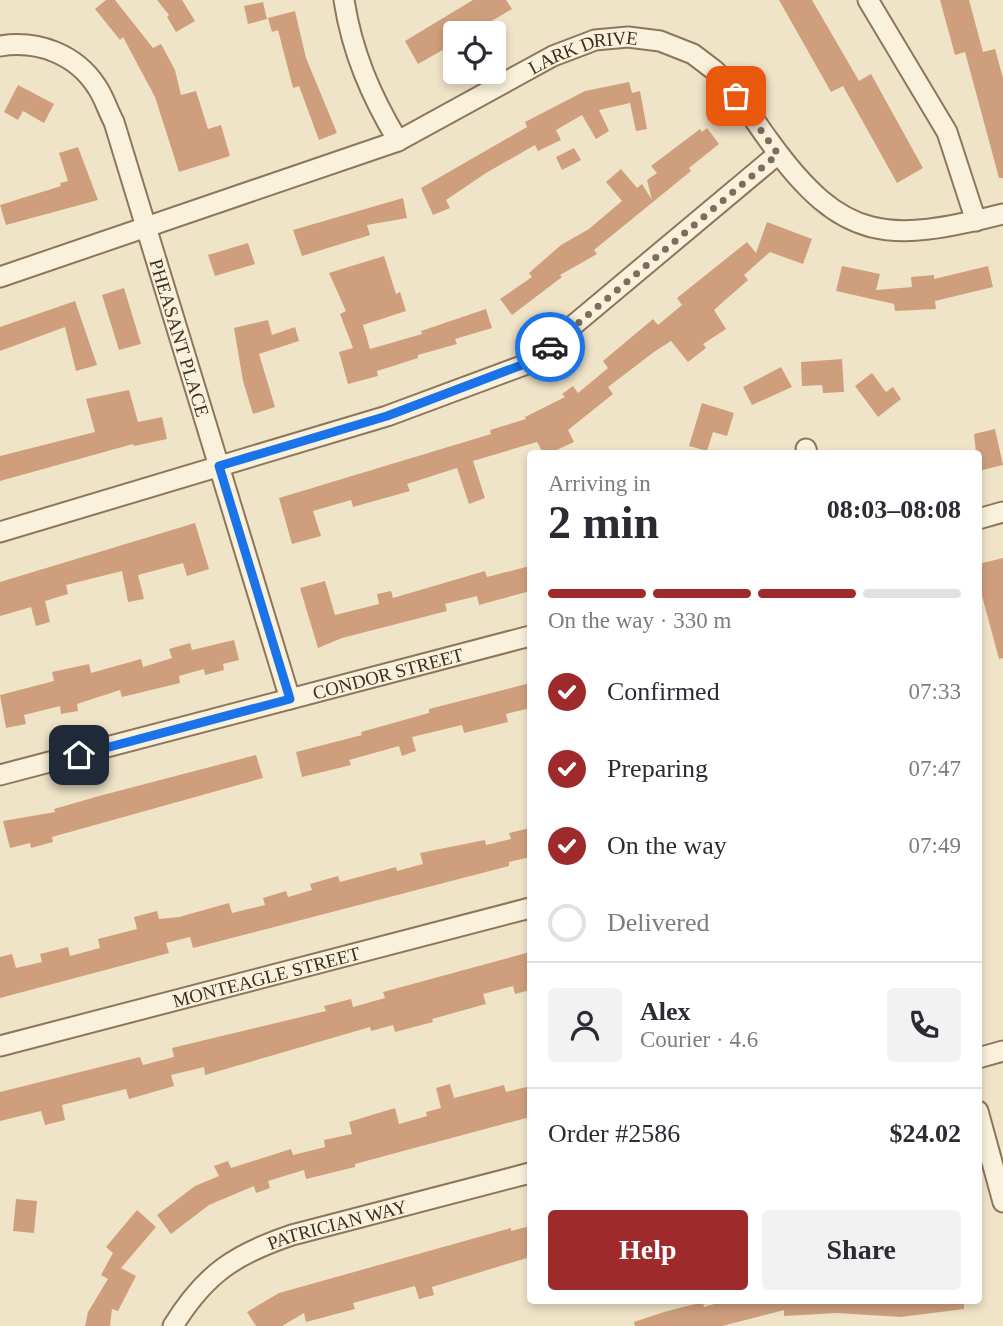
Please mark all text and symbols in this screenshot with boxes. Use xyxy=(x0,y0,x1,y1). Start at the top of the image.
map controls xyxy=(443,21,506,84)
button: locate xyxy=(443,21,506,84)
street label: LARK DRIVE xyxy=(525,26,639,78)
pin xyxy=(706,66,766,126)
icon: bag xyxy=(717,77,755,115)
street label: PHEASANT PLACE xyxy=(146,256,214,419)
courier xyxy=(515,312,585,382)
icon: car xyxy=(531,328,569,366)
text: Arriving in xyxy=(548,471,651,496)
text: 08:03–08:08 xyxy=(827,495,961,524)
text: 2 min xyxy=(548,497,659,548)
text: On the way · 330 m xyxy=(548,608,731,633)
street label: CONDOR STREET xyxy=(310,643,466,703)
icon: check xyxy=(548,673,586,711)
text: Confirmed xyxy=(607,677,720,706)
text: 07:33 xyxy=(909,679,961,704)
pin xyxy=(49,725,109,785)
icon: home xyxy=(60,736,98,774)
icon: check xyxy=(548,750,586,788)
text: Preparing xyxy=(607,754,708,783)
text: 07:47 xyxy=(909,756,961,781)
icon: check xyxy=(548,827,586,865)
text: On the way xyxy=(607,831,727,860)
text: 07:49 xyxy=(909,833,961,858)
text: Delivered xyxy=(607,908,710,937)
street label: MONTEAGLE STREET xyxy=(170,942,362,1011)
button: person xyxy=(548,988,622,1062)
button: phone xyxy=(887,988,961,1062)
text: Alex xyxy=(640,997,691,1026)
text: Courier · 4.6 xyxy=(640,1027,758,1052)
text: Order #2586 xyxy=(548,1119,680,1148)
text: $24.02 xyxy=(890,1119,961,1148)
street label: PATRICIAN WAY xyxy=(264,1195,409,1254)
button: Help xyxy=(548,1210,748,1290)
button: Share xyxy=(762,1210,961,1290)

